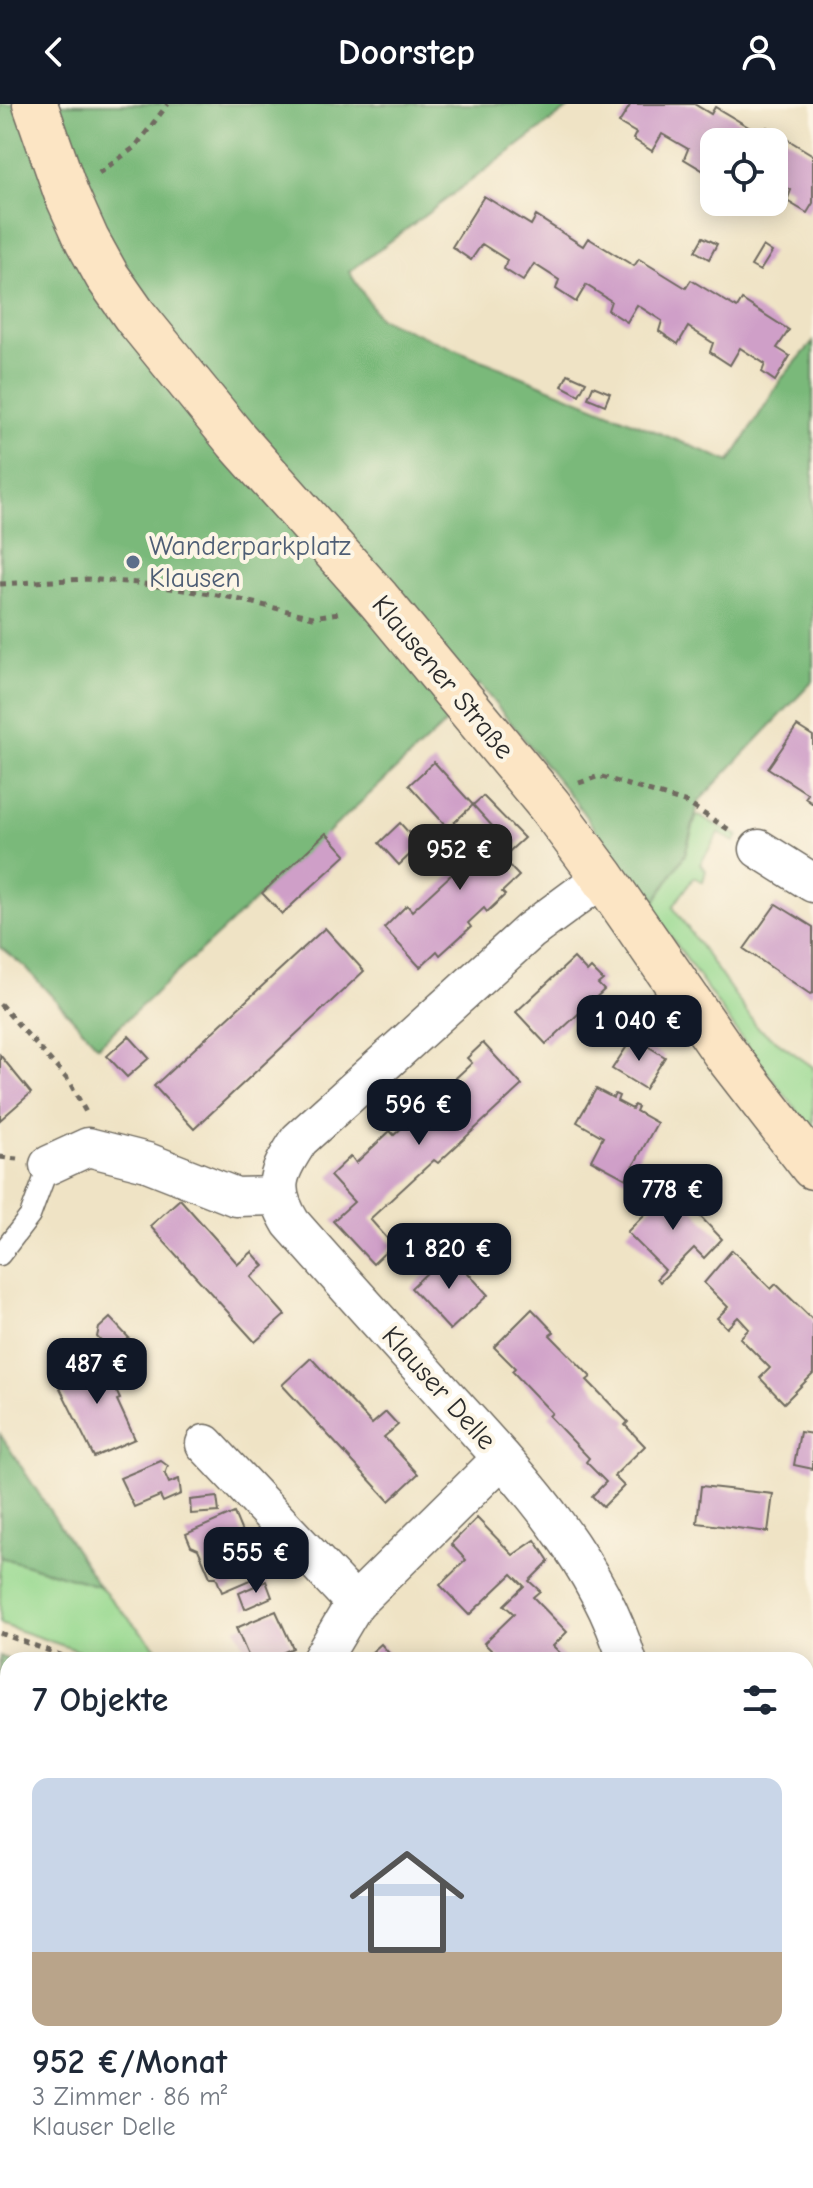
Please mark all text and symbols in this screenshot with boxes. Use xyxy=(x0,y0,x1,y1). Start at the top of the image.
icon: back xyxy=(32,30,76,74)
icon: person xyxy=(737,30,781,74)
text: Doorstep xyxy=(338,32,475,73)
map controls xyxy=(700,128,788,216)
button: locate xyxy=(700,128,788,216)
place label: Wanderparkplatz Klausen xyxy=(149,530,351,594)
marker: Wanderparkplatz Klausen xyxy=(124,553,142,571)
street label: Klausener Straße xyxy=(365,589,521,765)
pin: 952 € xyxy=(404,824,516,892)
text: 952 € xyxy=(426,835,494,865)
pin: 1 040 € xyxy=(565,995,713,1063)
text: 1 040 € xyxy=(595,1006,683,1036)
pin: 596 € xyxy=(363,1079,475,1147)
text: 596 € xyxy=(385,1090,453,1120)
pin: 778 € xyxy=(617,1164,729,1232)
text: 778 € xyxy=(641,1175,705,1205)
pin: 1 820 € xyxy=(375,1223,523,1291)
text: 1 820 € xyxy=(405,1234,493,1264)
street label: Klauser Delle xyxy=(375,1320,503,1456)
pin: 487 € xyxy=(41,1338,153,1406)
text: 487 € xyxy=(65,1349,129,1379)
pin: 555 € xyxy=(200,1527,312,1595)
text: 555 € xyxy=(222,1538,290,1568)
icon: filters xyxy=(738,1678,782,1722)
text: 7 Objekte xyxy=(32,1680,168,1720)
icon: home xyxy=(335,1830,479,1974)
text: 952 €/Monat xyxy=(32,2042,227,2082)
text: 3 Zimmer · 86 m² xyxy=(32,2082,227,2112)
text: Klauser Delle xyxy=(32,2112,176,2142)

